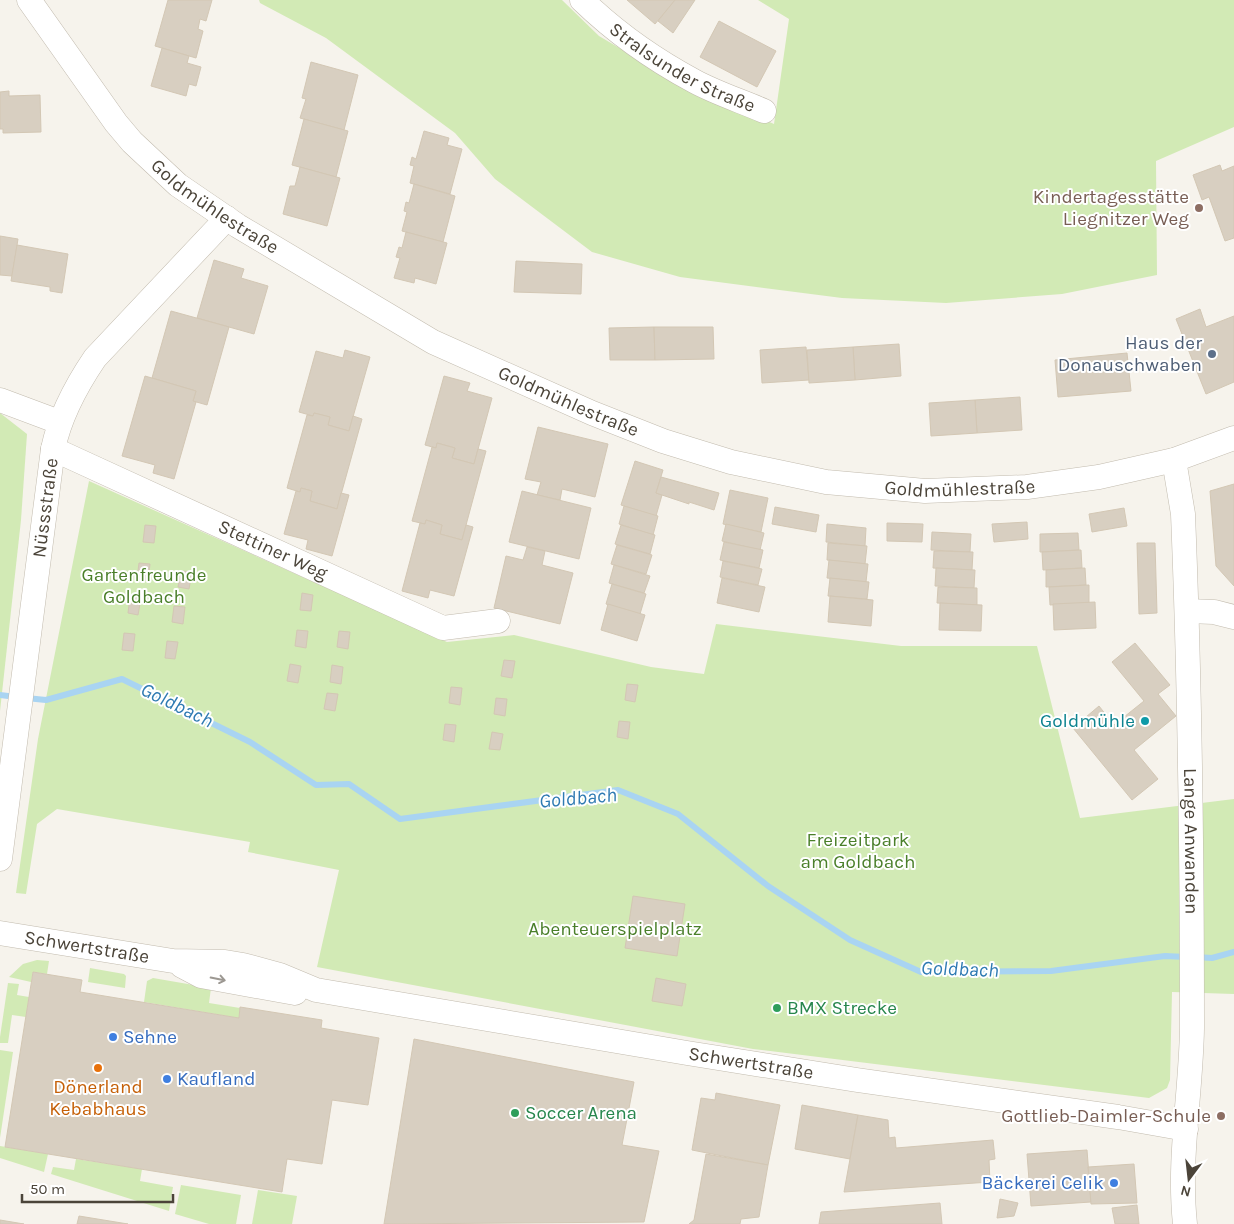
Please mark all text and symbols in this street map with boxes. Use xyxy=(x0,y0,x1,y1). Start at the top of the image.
street label: Stralsunder Straße xyxy=(605,18,758,117)
street label: Goldmühlestraße xyxy=(146,154,283,259)
place label: Kindertagesstätte Liegnitzer Weg xyxy=(1033,186,1189,230)
marker: Kindertagesstätte Liegnitzer Weg xyxy=(1193,202,1205,214)
place label: Haus der Donauschwaben xyxy=(1058,332,1202,376)
marker: Haus der Donauschwaben xyxy=(1206,348,1218,360)
street label: Goldmühlestraße xyxy=(495,361,642,441)
street label: Nüssstraße xyxy=(28,457,63,559)
street label: Goldmühlestraße xyxy=(884,475,1037,502)
street label: Stettiner Weg xyxy=(215,515,331,585)
park label: Gartenfreunde Goldbach xyxy=(81,564,207,608)
water label: Goldbach xyxy=(137,678,217,732)
place label: Goldmühle xyxy=(1040,710,1135,732)
marker: Goldmühle xyxy=(1139,715,1151,727)
street label: Lange Anwanden xyxy=(1179,768,1203,914)
water label: Goldbach xyxy=(538,783,618,813)
park label: Freizeitpark am Goldbach xyxy=(801,829,915,873)
park label: Abenteuerspielplatz xyxy=(528,918,702,940)
street label: Schwertstraße xyxy=(23,926,151,968)
water label: Goldbach xyxy=(921,956,999,982)
one-way arrow xyxy=(209,975,225,985)
place label: BMX Strecke xyxy=(787,997,897,1019)
marker: BMX Strecke xyxy=(771,1002,783,1014)
place label: Sehne xyxy=(123,1026,177,1048)
marker: Sehne xyxy=(107,1031,119,1043)
street label: Schwertstraße xyxy=(687,1042,815,1084)
marker: Dönerland Kebabhaus xyxy=(92,1062,104,1074)
place label: Kaufland xyxy=(177,1068,256,1090)
marker: Kaufland xyxy=(161,1073,173,1085)
place label: Dönerland Kebabhaus xyxy=(49,1076,147,1120)
place label: Soccer Arena xyxy=(525,1102,637,1124)
place label: Gottlieb-Daimler-Schule xyxy=(1001,1105,1211,1127)
marker: Soccer Arena xyxy=(509,1107,521,1119)
marker: Gottlieb-Daimler-Schule xyxy=(1215,1110,1227,1122)
north arrow xyxy=(1164,1154,1214,1204)
scale bar xyxy=(22,1172,174,1204)
place label: Bäckerei Celik xyxy=(982,1172,1104,1194)
marker: Bäckerei Celik xyxy=(1108,1177,1120,1189)
text: 50 m xyxy=(30,1180,65,1198)
text: N xyxy=(1179,1182,1193,1201)

